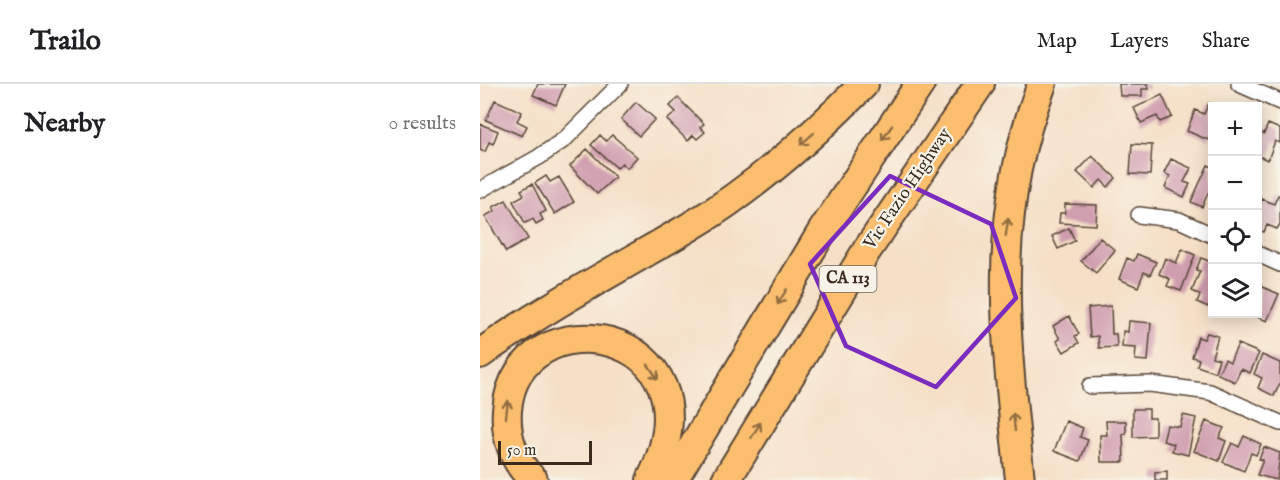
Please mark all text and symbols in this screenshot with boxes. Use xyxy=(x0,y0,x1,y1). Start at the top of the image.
text: Trailo xyxy=(30,24,101,59)
text: Map xyxy=(1037,28,1077,55)
text: Layers xyxy=(1110,28,1169,55)
text: Share xyxy=(1202,28,1250,55)
map controls xyxy=(1208,102,1262,318)
button: + xyxy=(1208,102,1262,156)
text: Nearby xyxy=(24,107,105,140)
text: 0 results xyxy=(389,111,456,136)
street label: Vic Fazio Highway xyxy=(858,124,957,255)
one-way arrow xyxy=(881,124,893,140)
one-way arrow xyxy=(800,132,815,146)
button: − xyxy=(1208,156,1262,210)
button: locate xyxy=(1208,210,1262,264)
one-way arrow xyxy=(1002,218,1013,238)
button: layers xyxy=(1208,264,1262,318)
road number: CA 113 xyxy=(820,266,877,292)
one-way arrow xyxy=(775,288,787,305)
one-way arrow xyxy=(648,363,660,380)
one-way arrow xyxy=(502,399,513,419)
one-way arrow xyxy=(1008,412,1019,432)
one-way arrow xyxy=(750,422,762,439)
scale bar xyxy=(498,438,592,466)
text: 50 m xyxy=(507,441,536,461)

